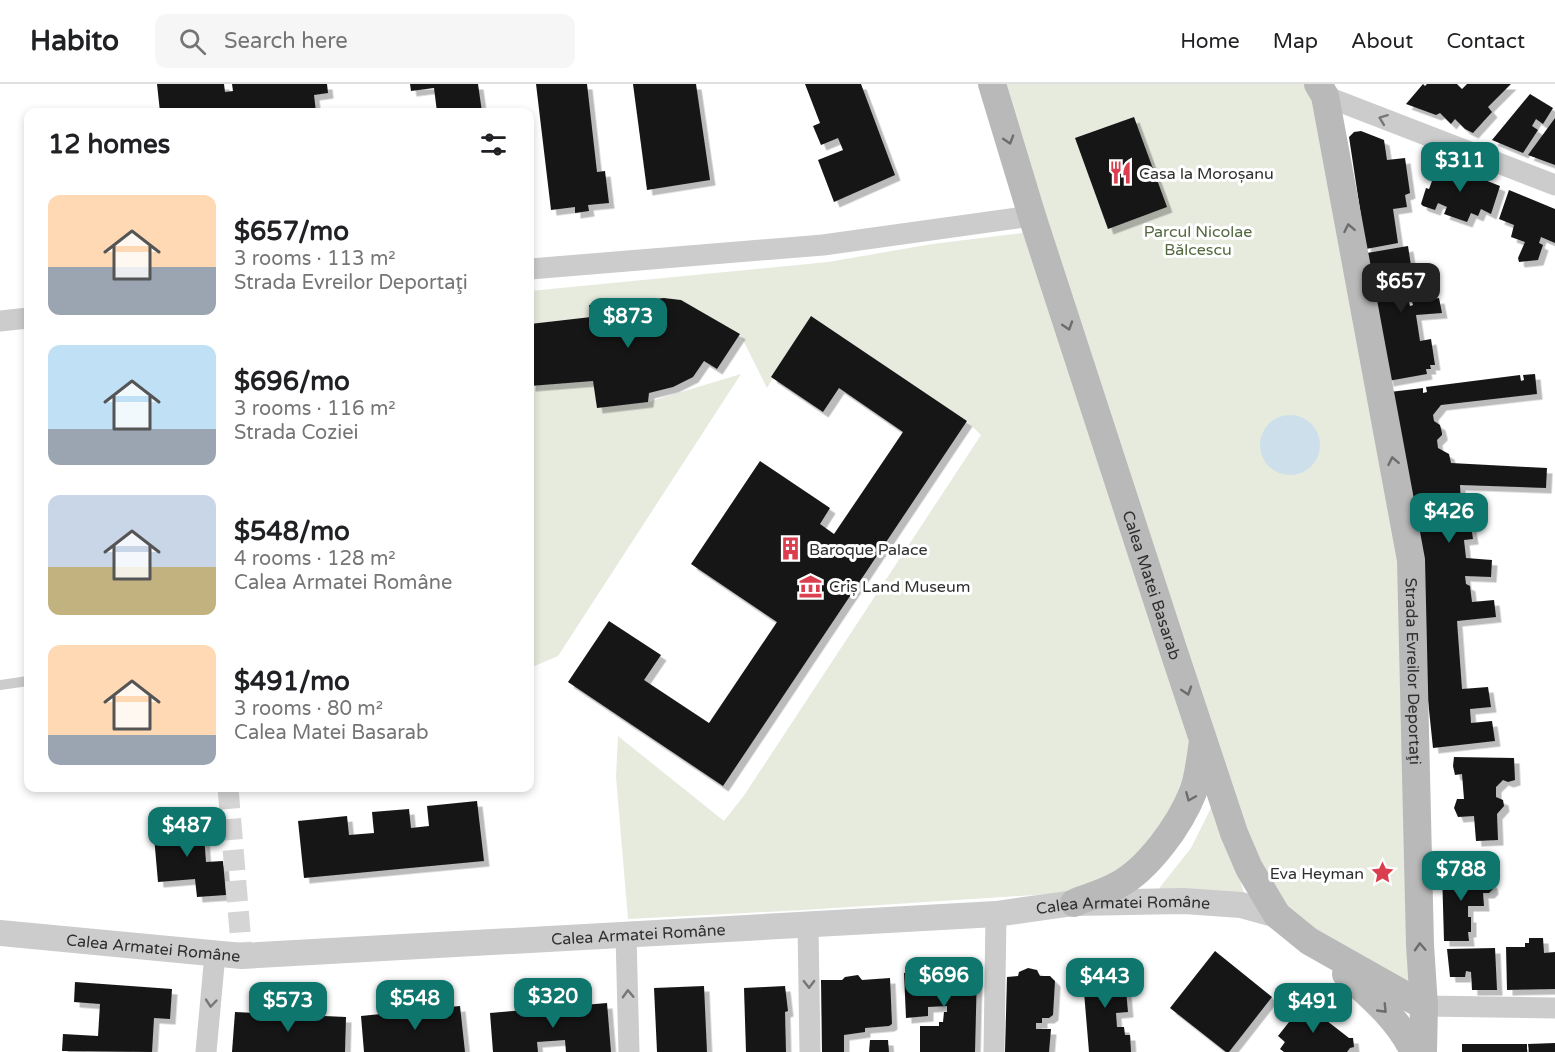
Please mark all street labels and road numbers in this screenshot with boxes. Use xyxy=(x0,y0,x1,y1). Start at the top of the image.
street label: Calea Matei Basarab xyxy=(1118,508,1185,663)
street label: Strada Evreilor Deportaţi xyxy=(1400,577,1425,765)
street label: Calea Armatei Române xyxy=(1035,892,1211,919)
street label: Calea Armatei Române xyxy=(551,920,726,950)
street label: Calea Armatei Române xyxy=(65,930,241,967)

